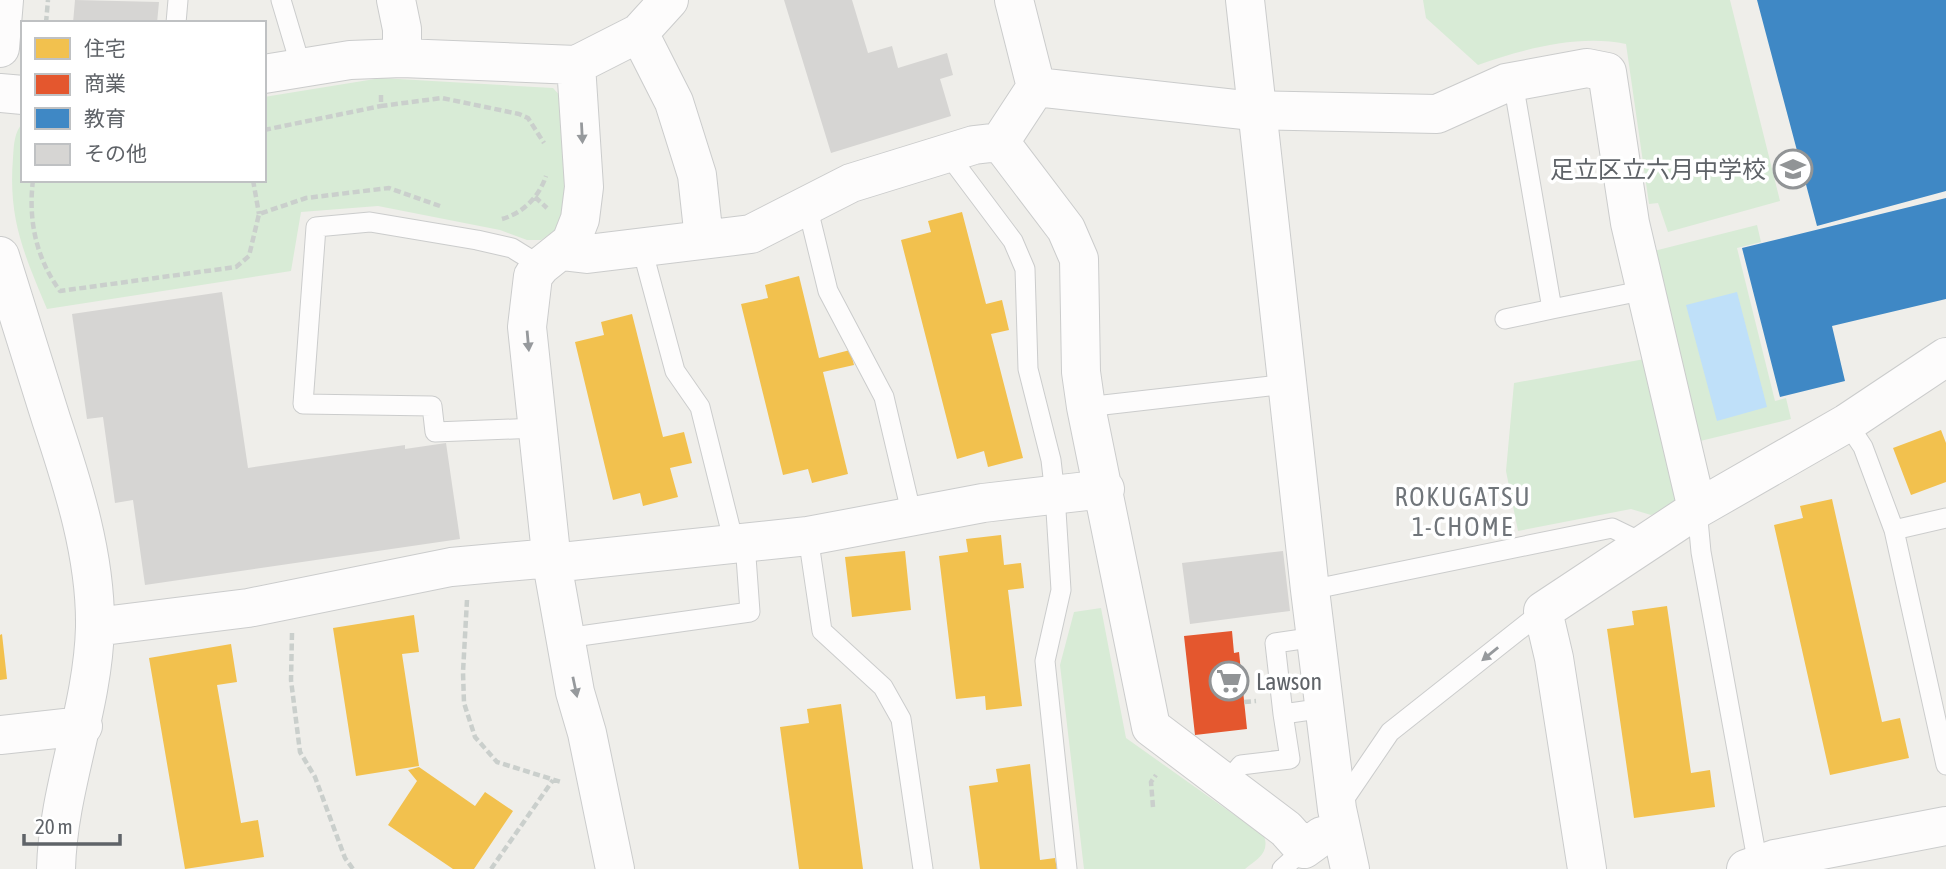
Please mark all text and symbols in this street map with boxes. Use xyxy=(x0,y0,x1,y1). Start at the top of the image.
legend xyxy=(21,21,266,182)
text: 住宅 xyxy=(84,36,126,60)
text: 商業 xyxy=(84,71,126,95)
text: 教育 xyxy=(84,106,126,130)
one-way arrow xyxy=(576,122,587,144)
text: その他 xyxy=(84,141,147,165)
school or university icon: 足立区立六月中学校 xyxy=(1772,148,1814,190)
place label: 足立区立六月中学校 xyxy=(1550,156,1766,183)
one-way arrow xyxy=(523,330,534,352)
district label: ROKUGATSU 1-CHOME xyxy=(1394,482,1532,542)
one-way arrow xyxy=(1481,646,1498,661)
supermarket icon: Lawson xyxy=(1208,660,1250,702)
place label: Lawson xyxy=(1256,668,1322,695)
one-way arrow xyxy=(570,676,581,698)
scale bar xyxy=(24,802,121,846)
text: 20 m xyxy=(35,814,73,838)

